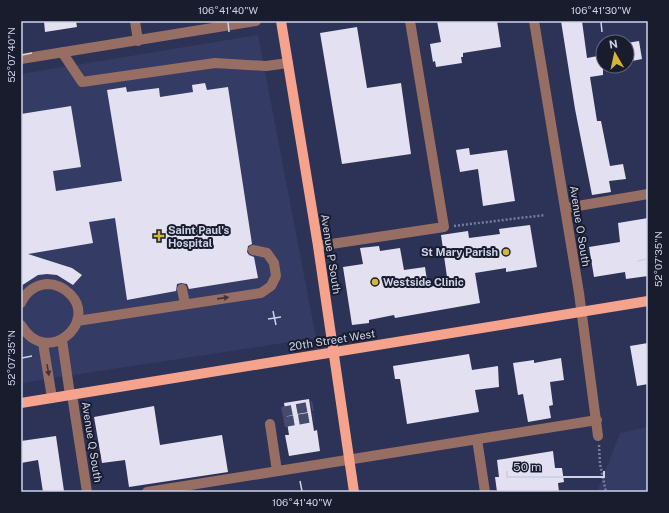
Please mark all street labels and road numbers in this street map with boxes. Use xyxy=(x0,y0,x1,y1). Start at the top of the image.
street label: Avenue O South xyxy=(568,185,592,267)
street label: Avenue P South xyxy=(319,213,343,295)
street label: 20th Street West xyxy=(288,327,376,353)
street label: Avenue Q South xyxy=(80,401,104,483)

